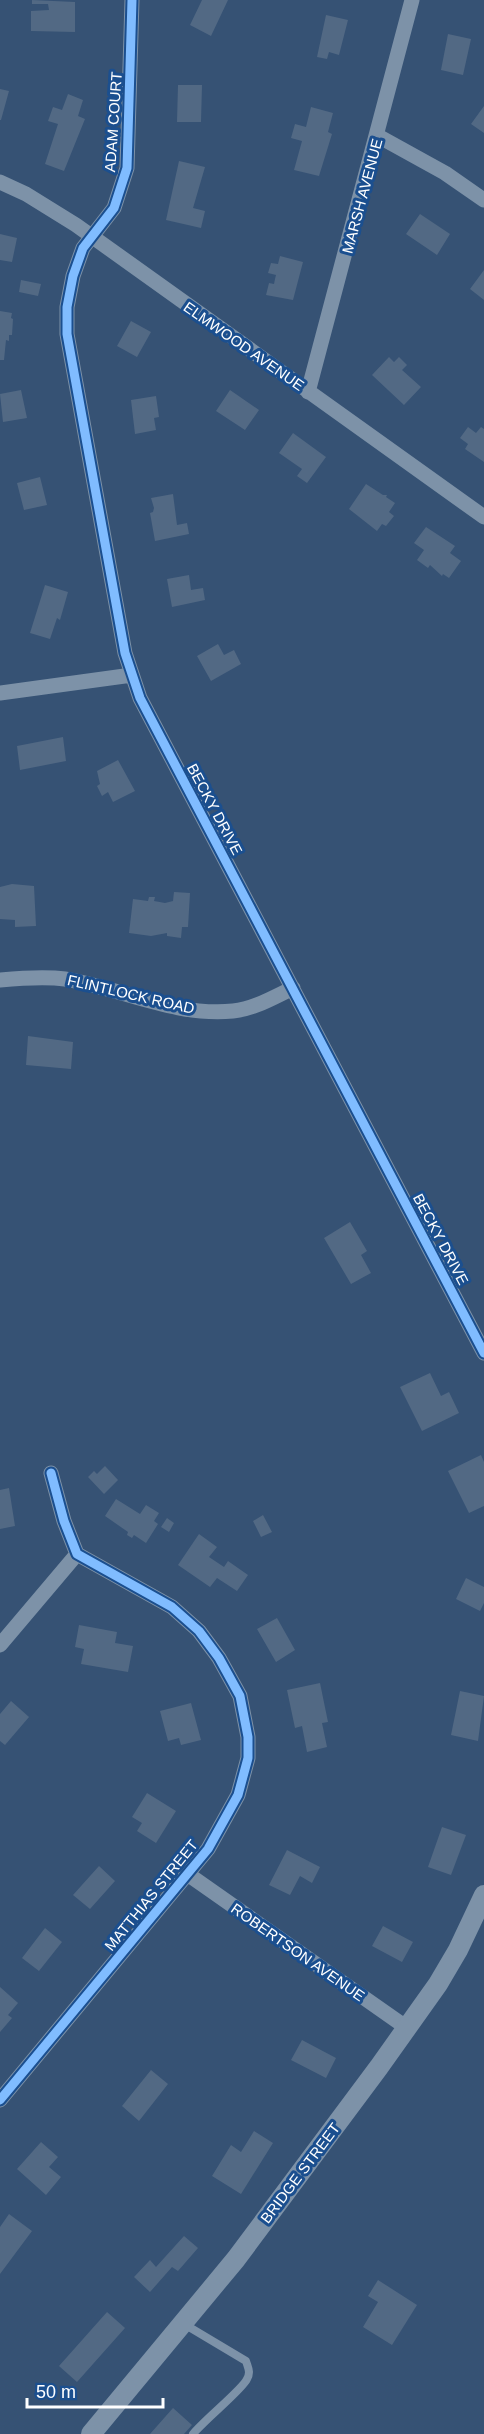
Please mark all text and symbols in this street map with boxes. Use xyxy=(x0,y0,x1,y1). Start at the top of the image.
street label: ADAM COURT xyxy=(101,71,125,173)
street label: MARSH AVENUE xyxy=(339,137,385,255)
street label: ELMWOOD AVENUE xyxy=(181,298,307,394)
street label: BECKY DRIVE xyxy=(184,761,246,857)
street label: FLINTLOCK ROAD xyxy=(66,971,196,1017)
street label: BECKY DRIVE xyxy=(410,1191,472,1287)
street label: MATTHIAS STREET xyxy=(101,1836,201,1954)
street label: ROBERTSON AVENUE xyxy=(228,1900,368,2004)
street label: BRIDGE STREET xyxy=(257,2120,343,2226)
scale bar xyxy=(27,2371,164,2409)
text: 50 m xyxy=(36,2382,76,2402)

